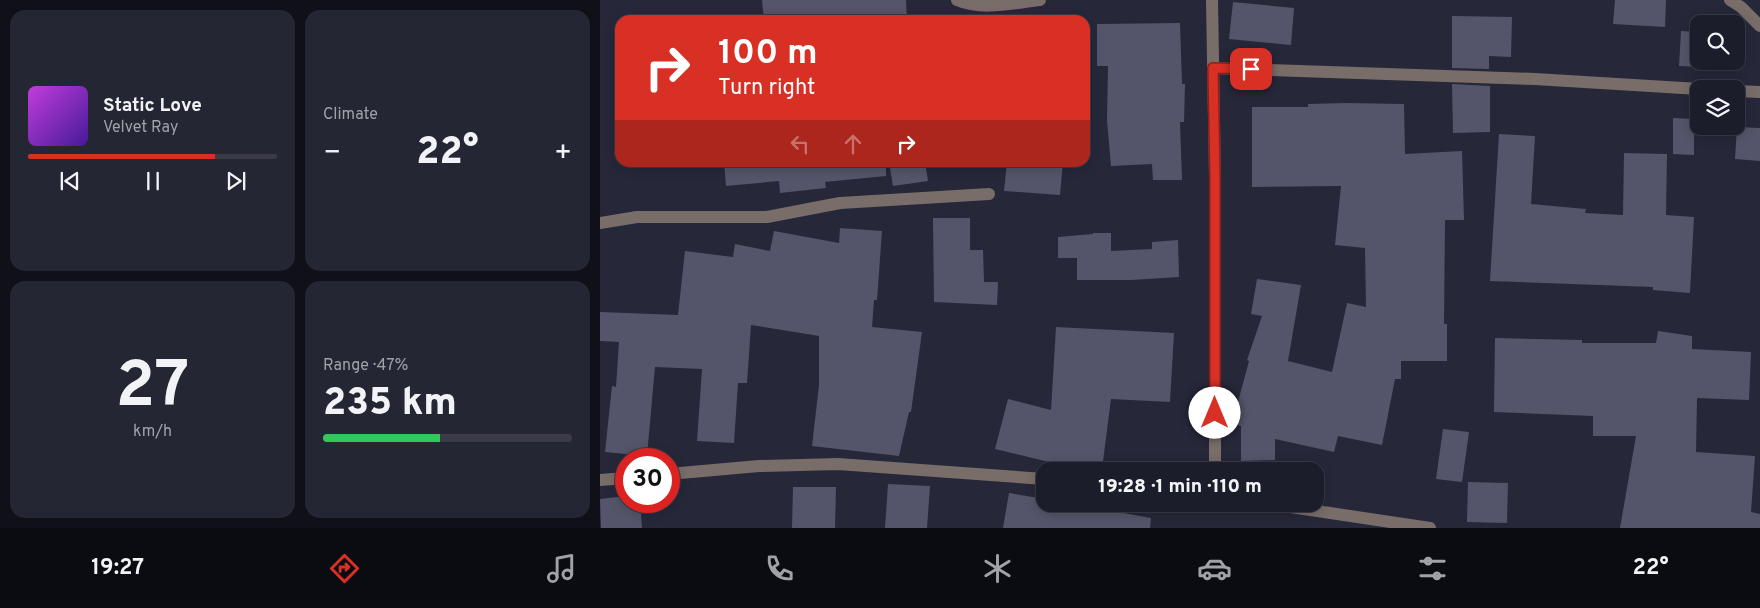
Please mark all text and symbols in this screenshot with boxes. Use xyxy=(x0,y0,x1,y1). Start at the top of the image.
map controls xyxy=(1690,15,1745,135)
button: search xyxy=(1690,15,1745,70)
text: 100 m xyxy=(718,32,818,76)
icon: right xyxy=(635,35,700,100)
pin xyxy=(1230,48,1272,90)
icon: arrive xyxy=(1237,55,1265,83)
text: Turn right xyxy=(718,75,815,102)
button: layers xyxy=(1690,80,1745,135)
text: Static Love xyxy=(103,94,202,118)
text: Climate xyxy=(323,105,378,125)
text: Velvet Ray xyxy=(103,118,178,138)
text: 22° xyxy=(416,129,479,178)
icon: left xyxy=(786,130,814,158)
icon: ahead xyxy=(839,130,867,158)
icon: right xyxy=(892,130,920,158)
text: − xyxy=(323,136,341,172)
text: + xyxy=(554,136,572,172)
icon: previous xyxy=(56,167,84,195)
icon: pause xyxy=(139,167,167,195)
icon: next xyxy=(222,167,250,195)
text: 27 xyxy=(116,348,189,430)
text: Range · 47% xyxy=(323,356,408,376)
text: 235 km xyxy=(323,380,457,429)
position arrow xyxy=(1188,386,1240,438)
text: km/h xyxy=(133,422,172,442)
speed limit sign: 30 xyxy=(615,448,680,513)
text: 19:28 · 1 min · 110 m xyxy=(1098,475,1262,499)
icon: directions xyxy=(327,551,362,586)
icon: music xyxy=(544,551,579,586)
icon: phone xyxy=(762,551,797,586)
icon: climate xyxy=(980,551,1015,586)
icon: car xyxy=(1197,551,1232,586)
icon: filters xyxy=(1415,551,1450,586)
text: 19:27 xyxy=(91,555,144,582)
text: 22° xyxy=(1633,555,1669,582)

